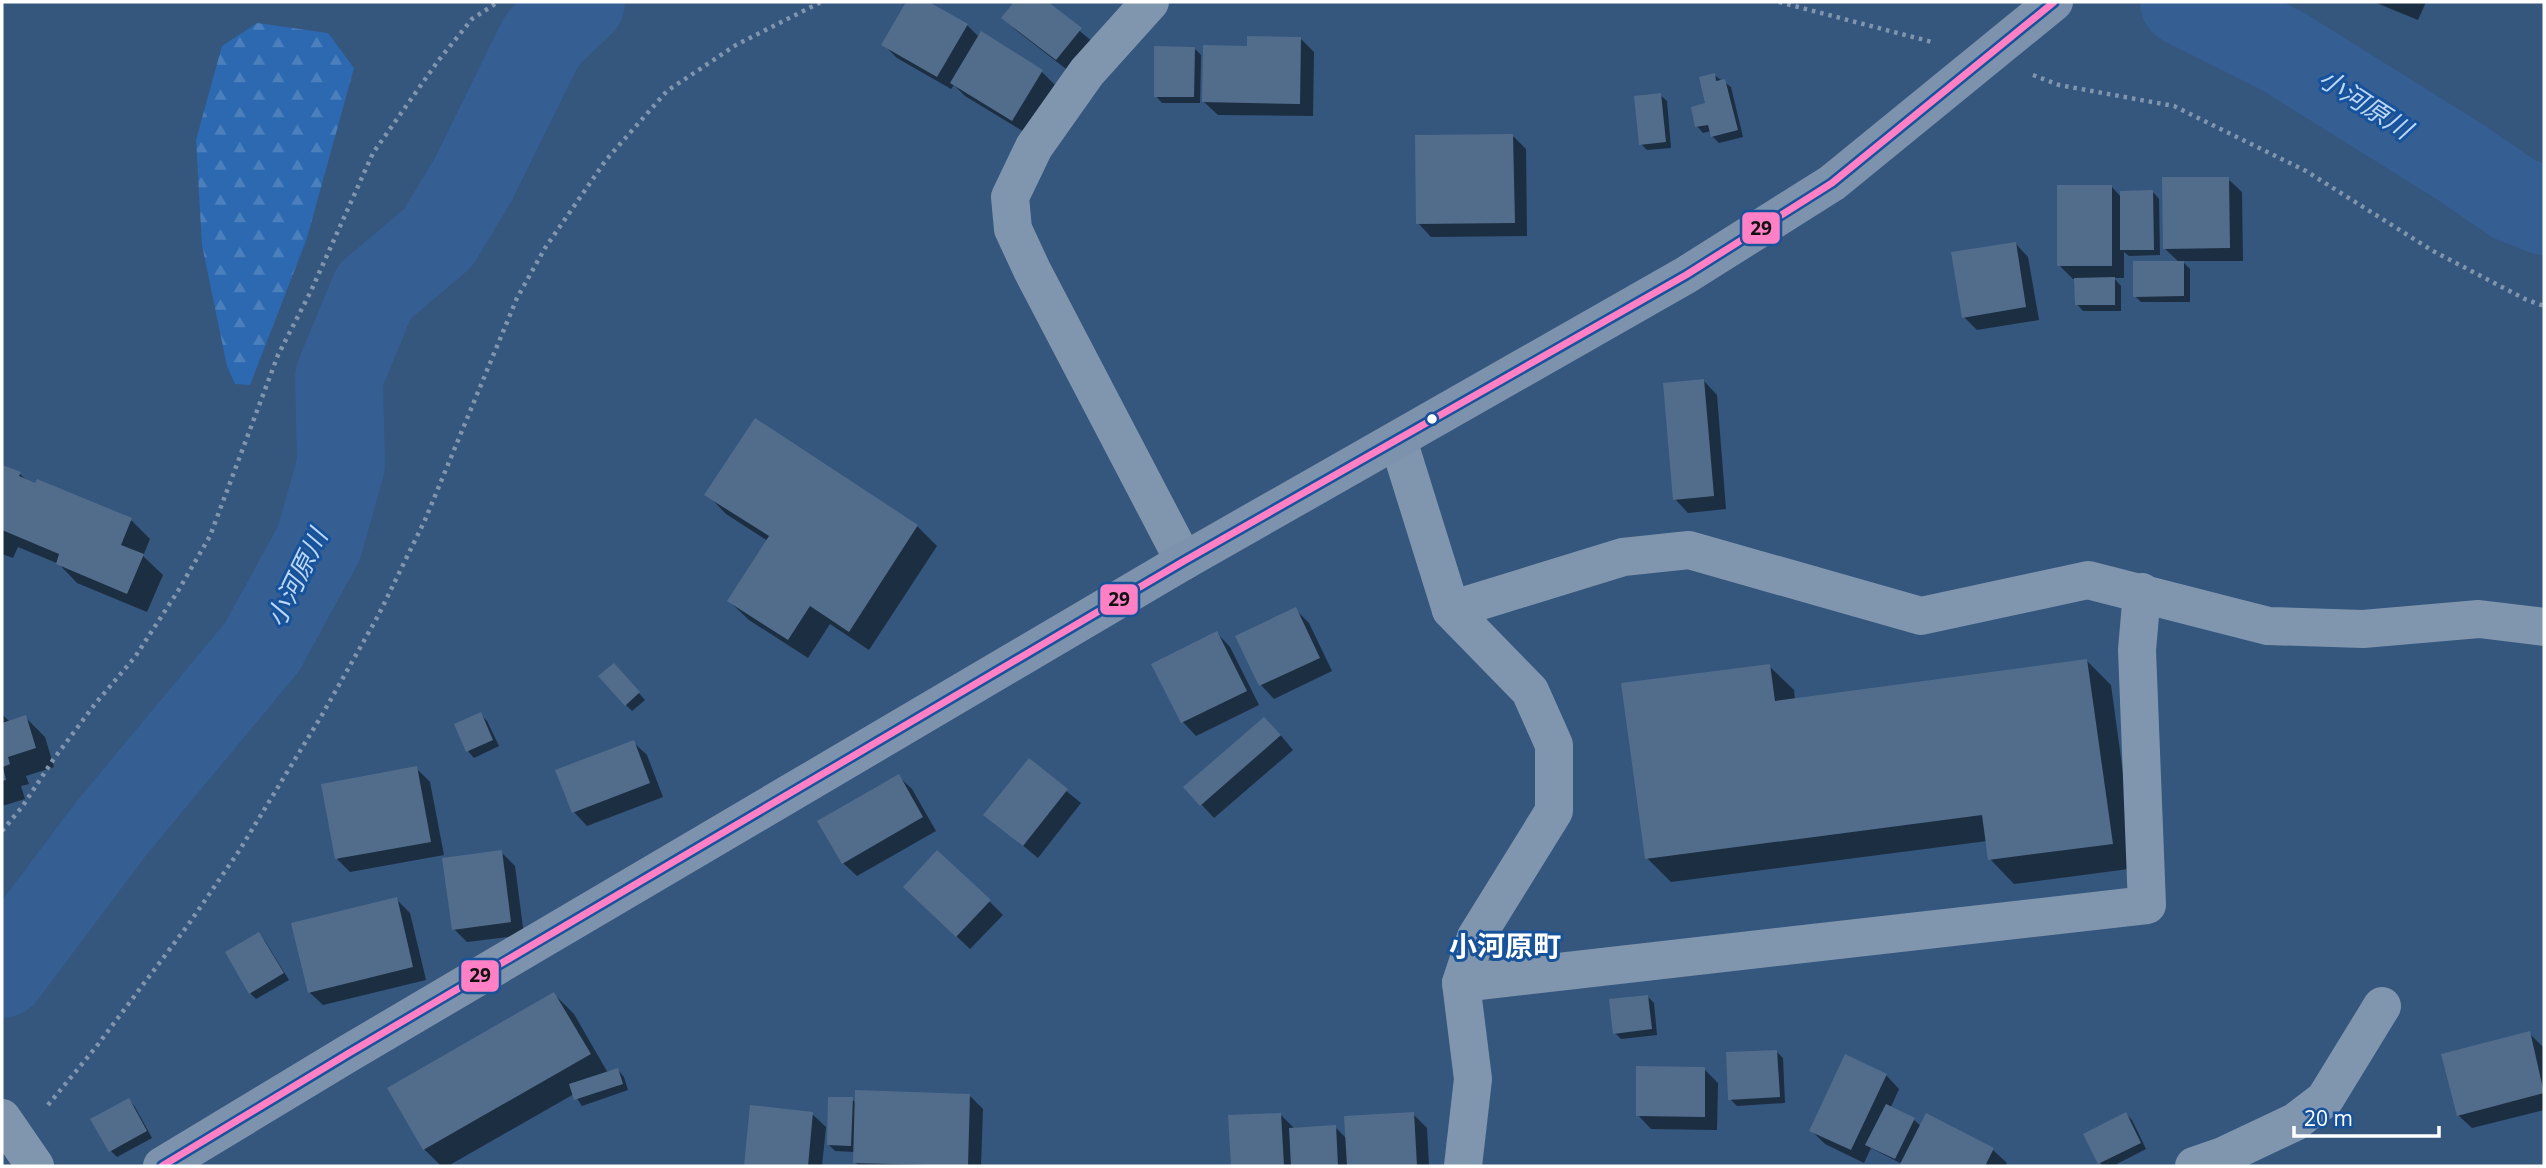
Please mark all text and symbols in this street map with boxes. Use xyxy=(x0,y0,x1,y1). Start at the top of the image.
water label: 小河原川 xyxy=(2312,60,2421,148)
line badge: 29 xyxy=(1741,211,1781,245)
text: 29 xyxy=(1750,215,1772,241)
unlabelled marker xyxy=(1425,412,1439,426)
water label: 小河原川 xyxy=(257,520,336,632)
line badge: 29 xyxy=(1099,583,1139,616)
text: 29 xyxy=(1108,586,1130,612)
district label: 小河原町 xyxy=(1449,926,1561,964)
line badge: 29 xyxy=(460,959,500,993)
text: 29 xyxy=(469,962,491,988)
scale bar xyxy=(2294,1094,2439,1138)
text: 20 m xyxy=(2304,1104,2353,1132)

